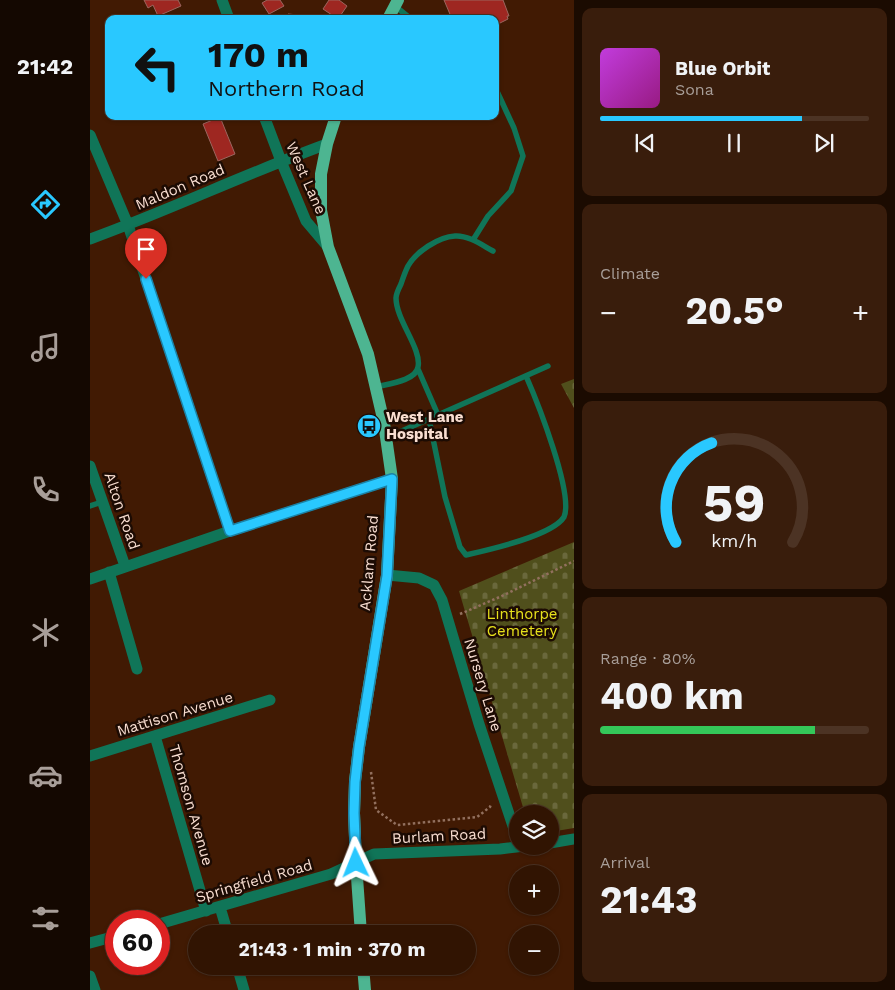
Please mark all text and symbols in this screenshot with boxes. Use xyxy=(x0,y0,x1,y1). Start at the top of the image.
text: 170 m xyxy=(208,34,309,76)
icon: left xyxy=(125,35,190,100)
text: 21:42 xyxy=(17,54,73,79)
text: Blue Orbit xyxy=(675,57,770,80)
text: Northern Road xyxy=(208,76,365,101)
text: Sona xyxy=(675,80,714,99)
icon: previous xyxy=(631,129,659,157)
icon: pause xyxy=(720,129,748,157)
icon: next xyxy=(810,129,838,157)
street label: West Lane xyxy=(282,139,330,217)
street label: Maldon Road xyxy=(133,160,227,214)
icon: directions xyxy=(28,187,63,222)
pin xyxy=(125,228,167,279)
icon: arrive xyxy=(132,235,160,263)
text: Climate xyxy=(600,264,660,283)
text: 20.5° xyxy=(685,289,784,333)
text: − xyxy=(600,296,617,329)
text: + xyxy=(852,296,869,329)
icon: music xyxy=(28,330,63,365)
place label: West Lane Hospital xyxy=(386,408,464,443)
bus stop icon: West Lane Hospital xyxy=(356,413,382,439)
street label: Alton Road xyxy=(100,470,144,552)
icon: phone xyxy=(28,472,63,507)
text: 59 xyxy=(703,473,766,534)
street label: Acklam Road xyxy=(356,515,382,611)
text: km/h xyxy=(711,530,758,551)
park label: Linthorpe Cemetery xyxy=(487,605,557,640)
icon: climate xyxy=(28,615,63,650)
street label: Nursery Lane xyxy=(460,636,506,734)
text: Range · 80% xyxy=(600,649,695,668)
text: 400 km xyxy=(600,674,744,718)
street label: Mattison Avenue xyxy=(115,688,235,740)
street label: Thomson Avenue xyxy=(165,742,217,868)
icon: car xyxy=(28,758,63,793)
map controls xyxy=(509,805,559,975)
button: layers xyxy=(509,805,559,855)
street label: Burlam Road xyxy=(391,825,487,847)
position arrow xyxy=(329,836,381,888)
text: Arrival xyxy=(600,853,650,872)
street label: Springfield Road xyxy=(194,856,314,906)
button: + xyxy=(509,865,559,915)
text: 21:43 xyxy=(600,878,698,922)
icon: filters xyxy=(28,901,63,936)
speed limit sign: 60 xyxy=(105,910,170,975)
button: − xyxy=(509,925,559,975)
text: 21:43 · 1 min · 370 m xyxy=(239,938,425,961)

